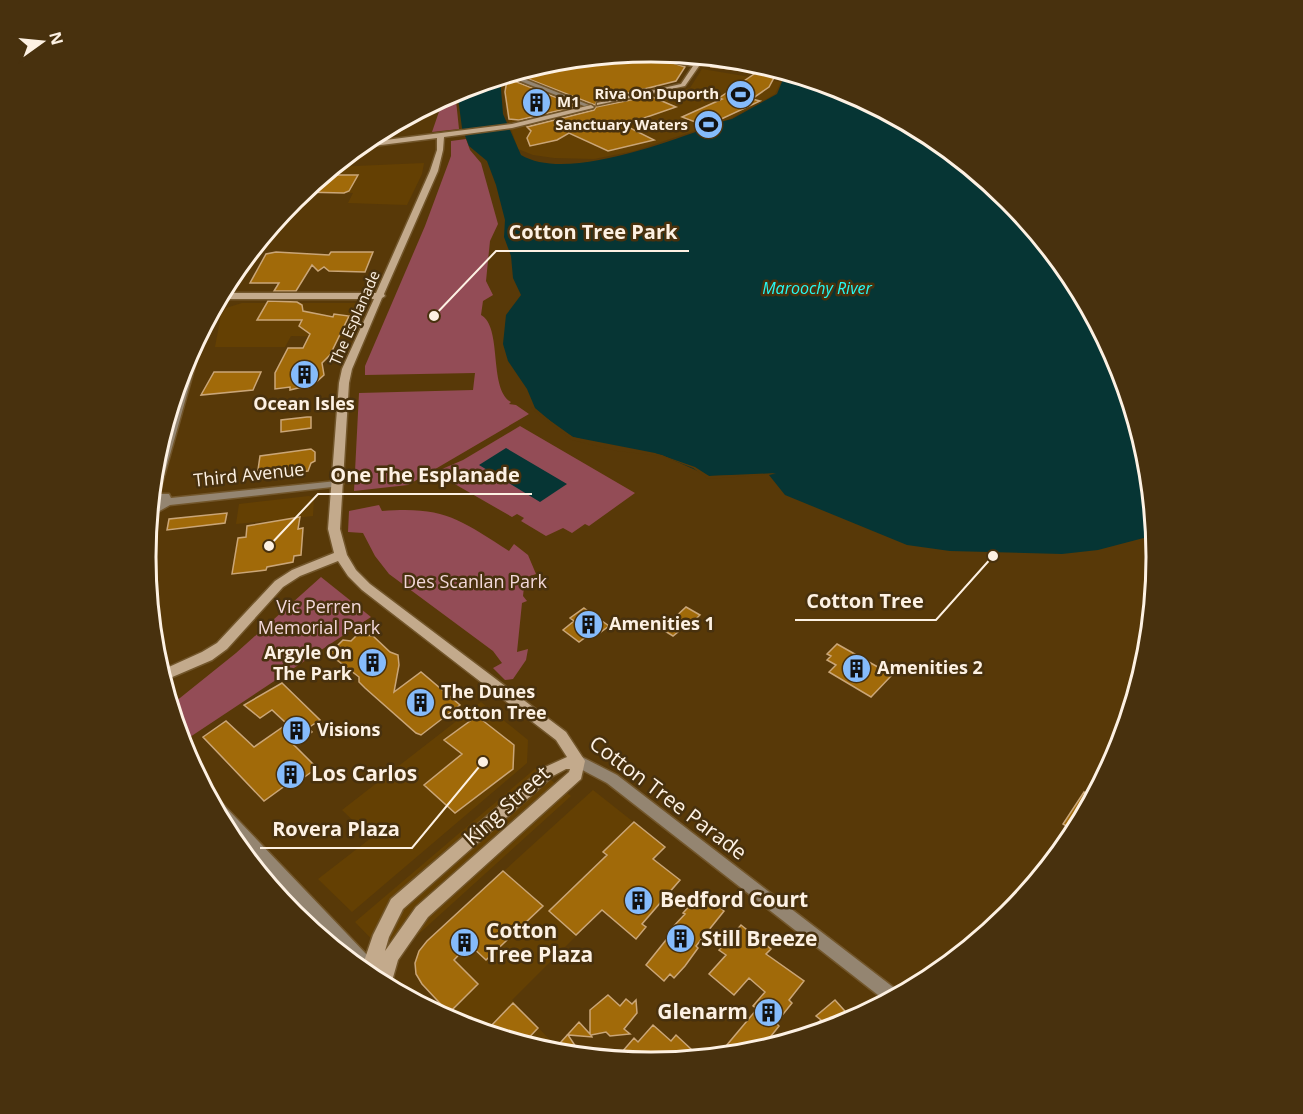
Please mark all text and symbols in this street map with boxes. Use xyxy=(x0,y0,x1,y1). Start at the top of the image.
north arrow xyxy=(12,12,72,72)
text: N xyxy=(44,29,69,47)
sports icon: Riva On Duporth xyxy=(724,78,756,110)
place label: Riva On Duporth xyxy=(594,83,719,103)
building icon: M1 xyxy=(520,86,552,118)
place label: M1 xyxy=(557,91,580,111)
sports icon: Sanctuary Waters xyxy=(693,109,725,141)
place label: Sanctuary Waters xyxy=(555,114,688,134)
callout: Cotton Tree Park xyxy=(496,213,689,251)
text: Cotton Tree Park xyxy=(509,218,678,245)
street label: The Esplanade xyxy=(324,267,384,368)
water label: Maroochy River xyxy=(762,277,872,299)
building icon: Ocean Isles xyxy=(288,359,320,391)
place label: Ocean Isles xyxy=(253,391,355,415)
street label: Third Avenue xyxy=(192,456,305,492)
callout: One The Esplanade xyxy=(318,456,532,494)
text: One The Esplanade xyxy=(330,461,520,488)
park label: Des Scanlan Park xyxy=(403,569,547,593)
callout: Cotton Tree xyxy=(795,582,936,620)
text: Cotton Tree xyxy=(806,587,924,614)
park label: Vic Perren Memorial Park xyxy=(258,594,381,639)
building icon: Amenities 1 xyxy=(572,608,604,640)
place label: Amenities 1 xyxy=(609,611,715,635)
place label: Argyle On The Park xyxy=(264,640,353,685)
building icon: Argyle On The Park xyxy=(357,647,389,679)
building icon: Amenities 2 xyxy=(840,652,872,684)
place label: Amenities 2 xyxy=(877,655,983,679)
place label: The Dunes Cotton Tree xyxy=(441,679,547,724)
building icon: The Dunes Cotton Tree xyxy=(404,686,436,718)
building icon: Visions xyxy=(280,714,312,746)
place label: Visions xyxy=(317,717,381,741)
street label: Cotton Tree Parade xyxy=(584,729,753,866)
building icon: Los Carlos xyxy=(274,758,306,790)
place label: Los Carlos xyxy=(311,759,417,787)
street label: King Street xyxy=(457,759,555,851)
callout: Rovera Plaza xyxy=(260,810,412,848)
text: Rovera Plaza xyxy=(272,815,400,842)
building icon: Bedford Court xyxy=(623,884,655,916)
place label: Bedford Court xyxy=(660,885,808,913)
place label: Cotton Tree Plaza xyxy=(486,916,593,968)
building icon: Still Breeze xyxy=(664,923,696,955)
place label: Still Breeze xyxy=(701,924,817,952)
building icon: Cotton Tree Plaza xyxy=(449,927,481,959)
building icon: Glenarm xyxy=(753,996,785,1028)
place label: Glenarm xyxy=(657,997,748,1025)

